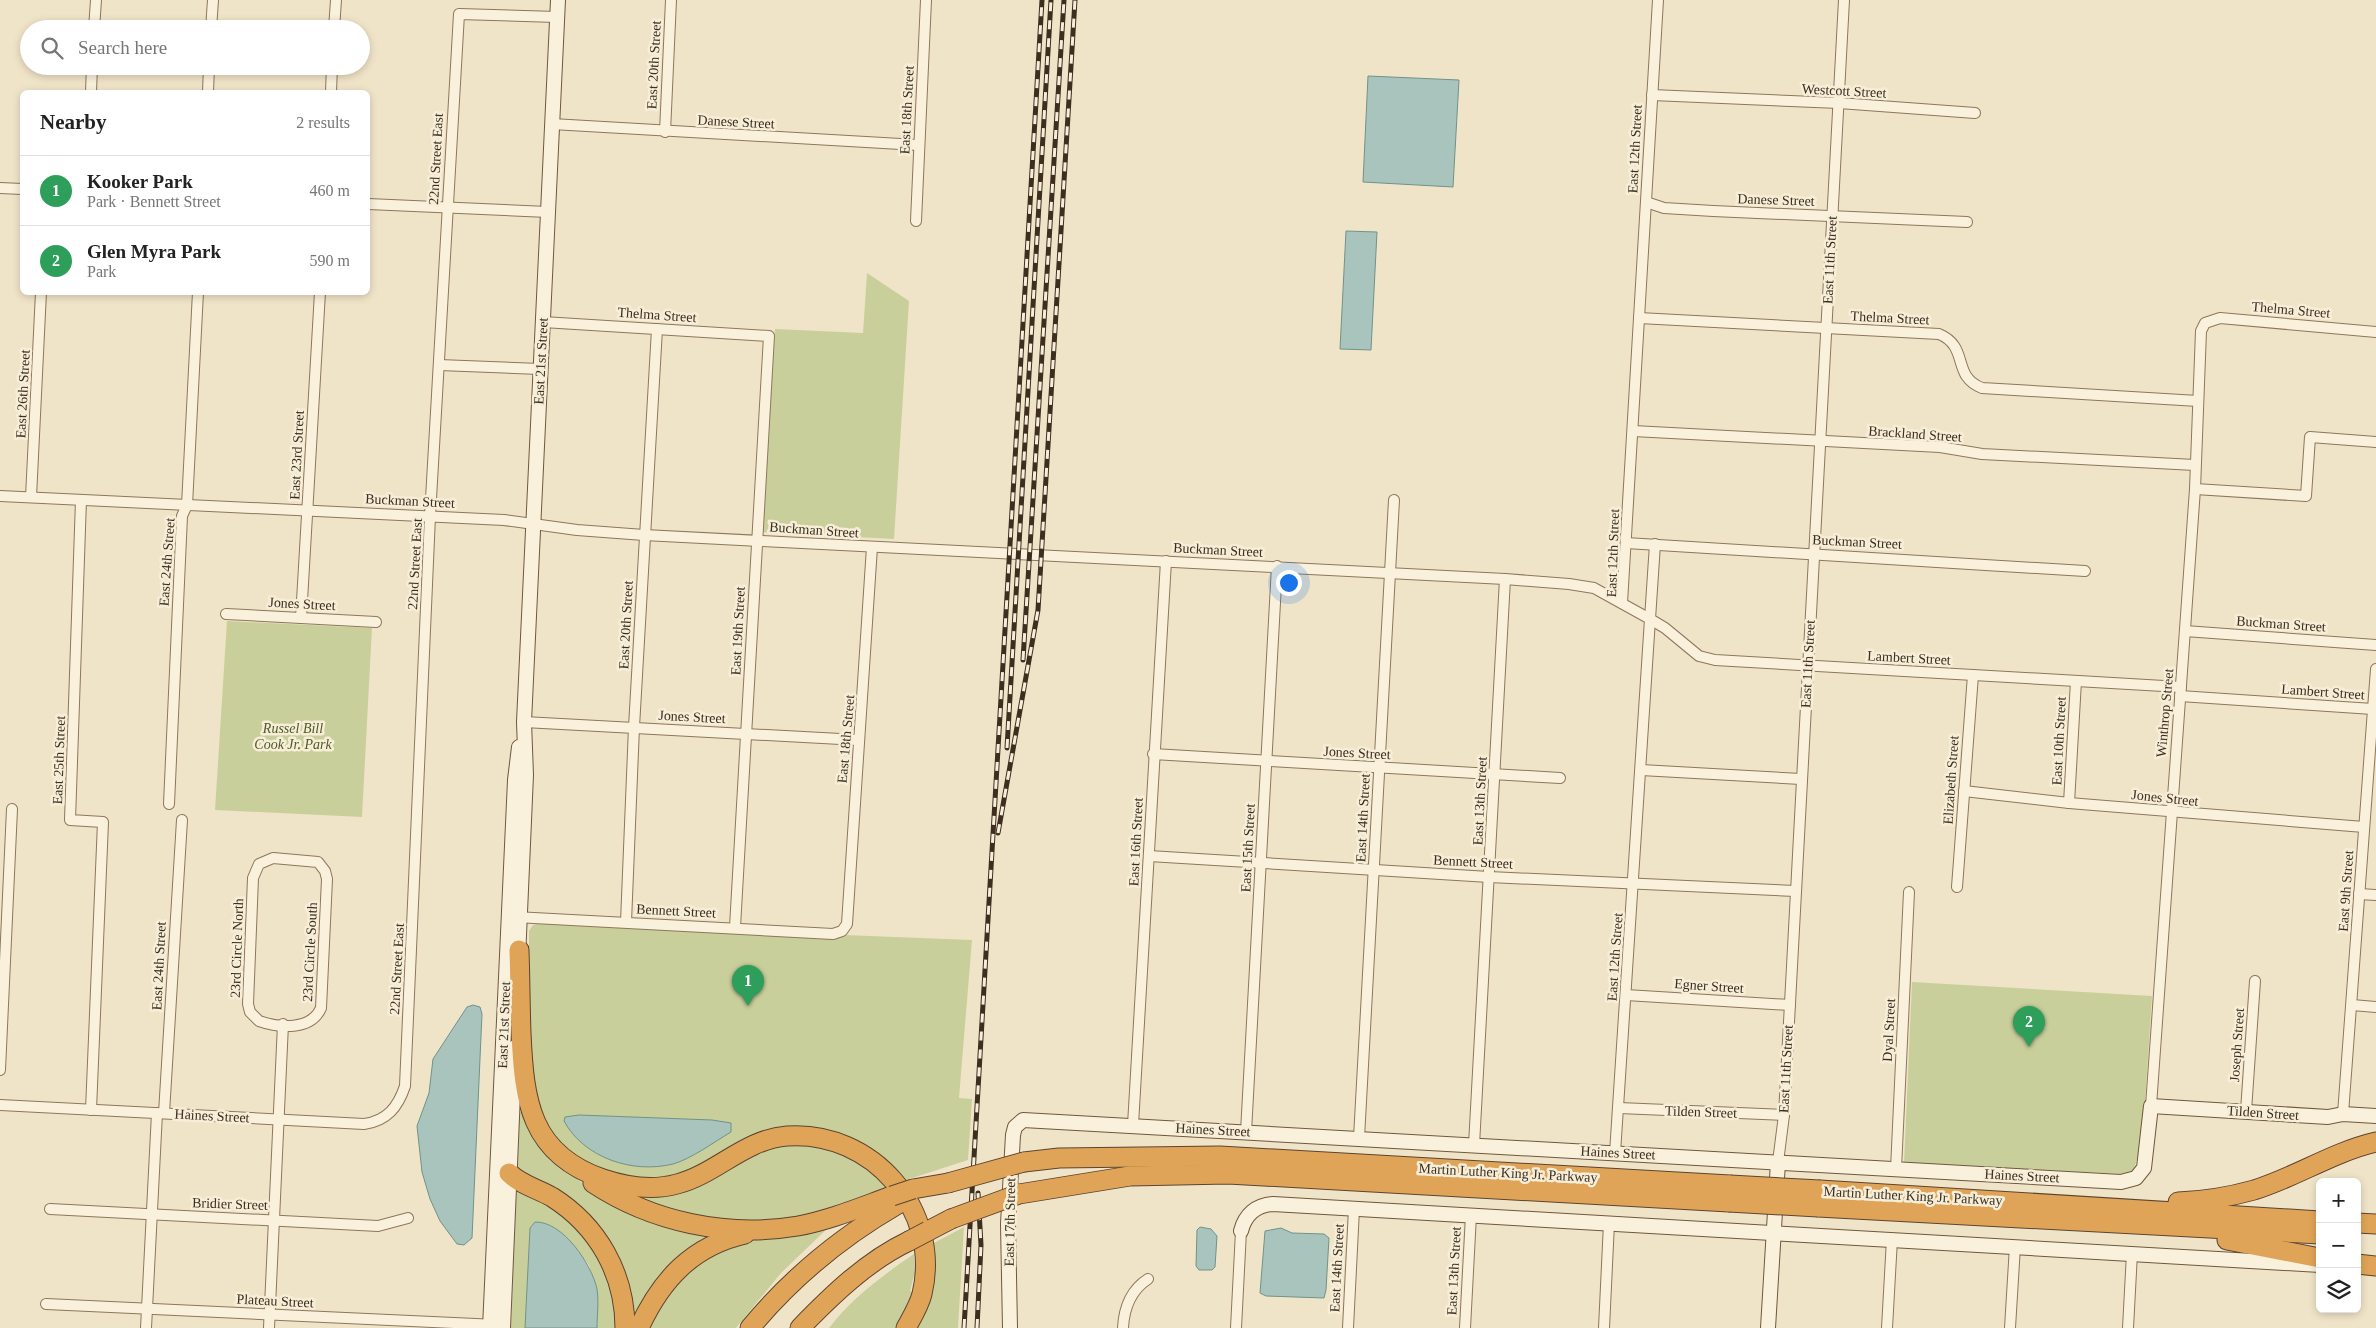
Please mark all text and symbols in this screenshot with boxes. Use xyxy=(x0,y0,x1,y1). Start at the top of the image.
search box xyxy=(20,20,370,75)
street label: East 20th Street xyxy=(644,20,664,110)
icon: search xyxy=(38,34,66,62)
text: Search here xyxy=(78,37,167,58)
street label: East 18th Street xyxy=(897,65,917,155)
street label: Westcott Street xyxy=(1801,81,1887,101)
street label: East 12th Street xyxy=(1625,104,1645,194)
text: Nearby xyxy=(40,110,107,134)
street label: Danese Street xyxy=(697,112,775,132)
street label: 22nd Street East xyxy=(426,113,446,205)
text: 2 results xyxy=(296,114,350,131)
text: Kooker Park xyxy=(87,171,193,192)
text: 1 xyxy=(52,182,60,199)
text: 460 m xyxy=(310,182,350,199)
street label: Danese Street xyxy=(1737,191,1815,209)
text: Park · Bennett Street xyxy=(87,193,221,210)
street label: East 11th Street xyxy=(1820,215,1840,304)
text: Glen Myra Park xyxy=(87,241,221,262)
text: 2 xyxy=(52,252,60,269)
text: 590 m xyxy=(310,252,350,269)
text: Park xyxy=(87,263,116,280)
street label: Thelma Street xyxy=(2251,299,2331,321)
street label: Thelma Street xyxy=(617,305,697,325)
street label: Thelma Street xyxy=(1850,308,1930,328)
street label: East 21st Street xyxy=(531,317,551,405)
street label: East 26th Street xyxy=(13,349,33,439)
street label: East 23rd Street xyxy=(287,410,307,500)
street label: Brackland Street xyxy=(1868,423,1962,445)
street label: Buckman Street xyxy=(365,491,455,511)
street label: East 12th Street xyxy=(1604,508,1622,598)
street label: East 24th Street xyxy=(156,517,178,607)
street label: 22nd Street East xyxy=(405,518,425,610)
street label: Buckman Street xyxy=(769,519,859,541)
street label: Buckman Street xyxy=(1812,532,1902,552)
street label: Buckman Street xyxy=(1173,540,1263,560)
your location xyxy=(1276,570,1302,596)
street label: East 20th Street xyxy=(616,580,636,670)
street label: East 19th Street xyxy=(728,586,748,676)
street label: Jones Street xyxy=(268,595,336,613)
street label: Buckman Street xyxy=(2236,613,2326,635)
street label: East 11th Street xyxy=(1798,619,1818,708)
street label: Lambert Street xyxy=(1867,648,1951,668)
street label: Winthrop Street xyxy=(2154,668,2176,758)
street label: Lambert Street xyxy=(2281,682,2365,702)
street label: East 18th Street xyxy=(835,694,857,784)
street label: East 10th Street xyxy=(2049,696,2069,786)
street label: Jones Street xyxy=(658,708,726,726)
street label: East 25th Street xyxy=(50,715,68,805)
park label: Russel Bill Cook Jr. Park xyxy=(254,721,332,752)
street label: Elizabeth Street xyxy=(1940,735,1962,825)
street label: Jones Street xyxy=(1323,744,1391,762)
street label: East 13th Street xyxy=(1470,756,1490,846)
street label: East 14th Street xyxy=(1353,773,1373,863)
street label: Jones Street xyxy=(2131,787,2199,809)
street label: East 16th Street xyxy=(1126,797,1146,887)
street label: East 15th Street xyxy=(1238,803,1258,893)
street label: East 9th Street xyxy=(2336,850,2356,932)
street label: Bennett Street xyxy=(1433,852,1513,872)
street label: 23rd Circle North xyxy=(228,898,246,998)
street label: Bennett Street xyxy=(636,901,716,921)
street label: 23rd Circle South xyxy=(300,902,320,1002)
street label: East 12th Street xyxy=(1604,912,1626,1002)
street label: East 24th Street xyxy=(149,921,169,1011)
street label: 22nd Street East xyxy=(387,923,407,1015)
pin: 1 xyxy=(732,965,764,1006)
street label: Egner Street xyxy=(1674,976,1744,996)
street label: East 21st Street xyxy=(495,981,513,1069)
street label: Dyal Street xyxy=(1880,998,1898,1062)
pin: 2 xyxy=(2013,1006,2045,1047)
street label: Joseph Street xyxy=(2227,1007,2247,1083)
street label: East 11th Street xyxy=(1776,1024,1796,1113)
street label: Tilden Street xyxy=(1665,1103,1737,1121)
street label: Tilden Street xyxy=(2226,1103,2300,1123)
street label: Haines Street xyxy=(174,1107,250,1125)
street label: Haines Street xyxy=(1175,1121,1251,1139)
street label: Haines Street xyxy=(1580,1144,1656,1162)
street label: Martin Luther King Jr. Parkway xyxy=(1418,1161,1598,1185)
street label: Haines Street xyxy=(1984,1167,2060,1185)
street label: East 17th Street xyxy=(1002,1177,1018,1266)
map controls xyxy=(2316,1178,2361,1313)
button: + xyxy=(2316,1178,2361,1223)
street label: Martin Luther King Jr. Parkway xyxy=(1823,1184,2003,1208)
street label: Bridier Street xyxy=(192,1195,268,1213)
street label: East 14th Street xyxy=(1327,1223,1347,1313)
button: − xyxy=(2316,1223,2361,1268)
street label: East 13th Street xyxy=(1444,1226,1464,1316)
button: layers xyxy=(2316,1268,2361,1313)
street label: Plateau Street xyxy=(236,1291,314,1311)

